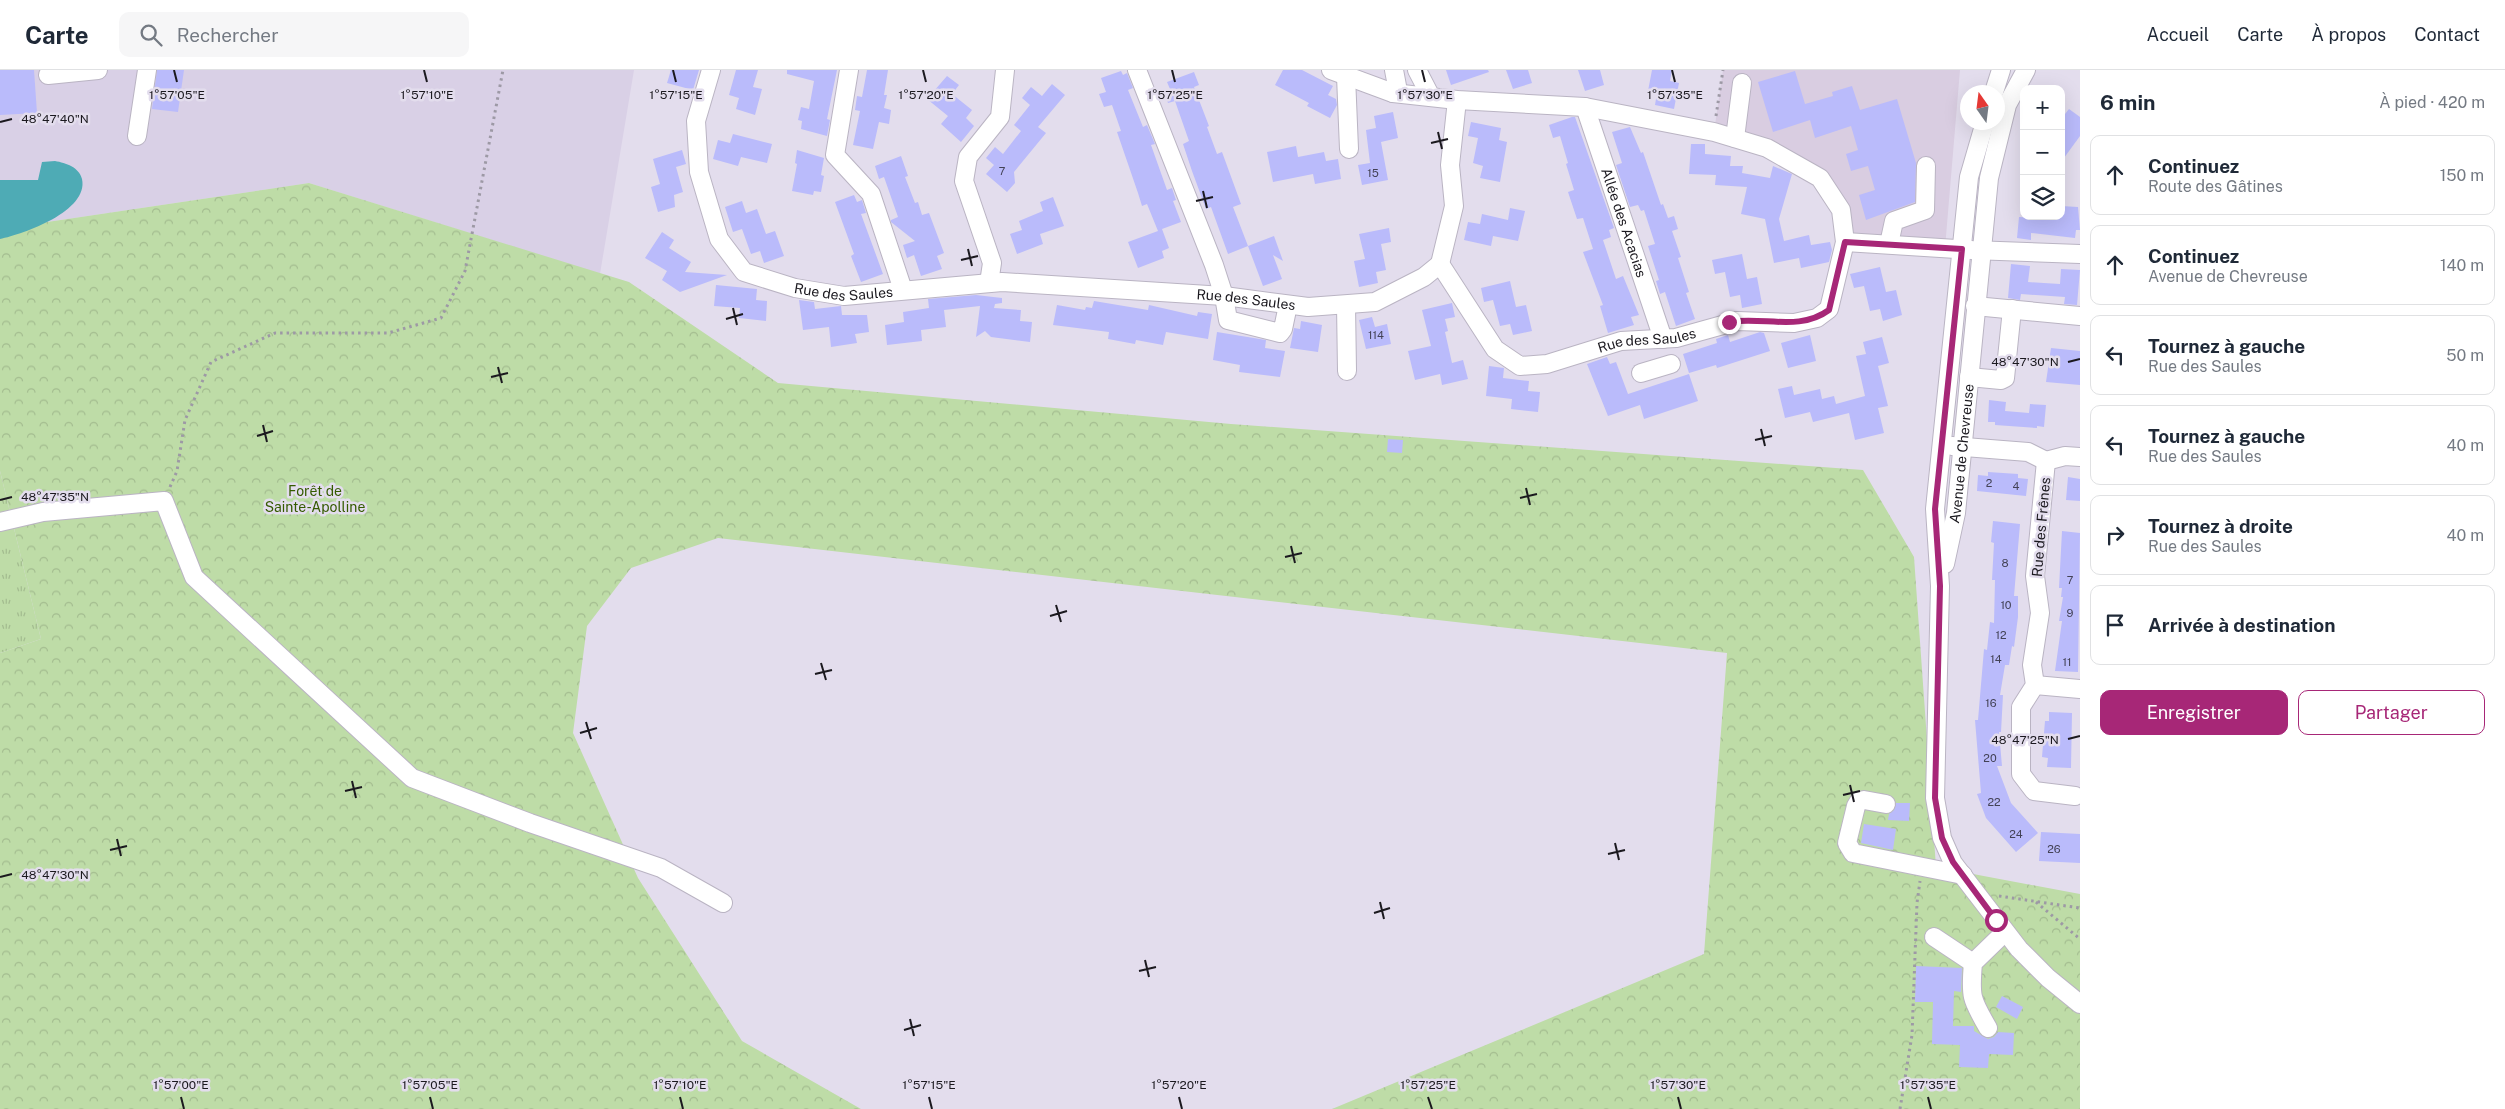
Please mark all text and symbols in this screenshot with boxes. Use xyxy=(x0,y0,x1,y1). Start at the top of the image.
search box xyxy=(119,12,469,57)
text: Carte xyxy=(25,21,89,49)
icon: search xyxy=(137,21,165,49)
text: Rechercher xyxy=(177,24,279,46)
text: Accueil xyxy=(2147,24,2209,45)
text: Carte xyxy=(2237,24,2283,45)
text: À propos xyxy=(2311,24,2386,45)
text: Contact xyxy=(2414,24,2480,45)
north arrow xyxy=(1960,85,2005,130)
map controls xyxy=(2020,85,2065,220)
button: + xyxy=(2020,85,2065,130)
text: 1°57'05"E xyxy=(149,88,205,102)
text: 1°57'10"E xyxy=(400,88,454,102)
text: 1°57'15"E xyxy=(649,88,703,102)
text: 1°57'20"E xyxy=(898,88,954,102)
text: 1°57'25"E xyxy=(1147,88,1203,102)
text: 1°57'30"E xyxy=(1397,88,1453,102)
text: 1°57'35"E xyxy=(1647,88,1703,102)
text: 6 min xyxy=(2100,90,2156,115)
text: À pied · 420 m xyxy=(2379,93,2485,112)
text: 48°47'40"N xyxy=(21,112,89,126)
button: − xyxy=(2020,130,2065,175)
text: Continuez xyxy=(2148,155,2239,177)
icon: ahead xyxy=(2101,161,2129,189)
house number: 7 xyxy=(999,165,1006,177)
street label: Allée des Acacias xyxy=(1598,166,1650,279)
text: 150 m xyxy=(2440,166,2484,185)
house number: 15 xyxy=(1367,167,1379,179)
button: layers xyxy=(2020,175,2065,220)
text: Route des Gâtines xyxy=(2148,177,2283,196)
text: Continuez xyxy=(2148,245,2239,267)
icon: ahead xyxy=(2101,251,2129,279)
text: 140 m xyxy=(2440,256,2484,275)
text: Avenue de Chevreuse xyxy=(2148,267,2308,286)
street label: Rue des Saules xyxy=(793,280,894,304)
street label: Rue des Saules xyxy=(1196,286,1296,313)
route end xyxy=(1718,311,1741,334)
street label: Rue des Saules xyxy=(1596,325,1698,356)
house number: 114 xyxy=(1368,329,1384,341)
text: Tournez à gauche xyxy=(2148,335,2305,357)
icon: left xyxy=(2101,341,2129,369)
text: 50 m xyxy=(2446,346,2484,365)
text: 48°47'30"N xyxy=(1991,355,2059,369)
text: Rue des Saules xyxy=(2148,357,2262,376)
street label: Avenue de Chevreuse xyxy=(1946,383,1977,525)
text: Tournez à gauche xyxy=(2148,425,2305,447)
icon: left xyxy=(2101,431,2129,459)
text: 40 m xyxy=(2446,436,2484,455)
text: Rue des Saules xyxy=(2148,447,2262,466)
house number: 2 xyxy=(1986,477,1993,489)
street label: Rue des Frênes xyxy=(2029,477,2053,577)
house number: 4 xyxy=(2013,480,2020,492)
park label: Forêt de Sainte-Apolline xyxy=(265,483,365,515)
text: 48°47'35"N xyxy=(21,490,89,504)
text: Tournez à droite xyxy=(2148,515,2293,537)
icon: right xyxy=(2101,521,2129,549)
text: 40 m xyxy=(2446,526,2484,545)
text: Rue des Saules xyxy=(2148,537,2262,556)
house number: 8 xyxy=(2001,557,2009,569)
house number: 7 xyxy=(2067,574,2074,586)
house number: 10 xyxy=(2000,599,2012,611)
house number: 9 xyxy=(2067,607,2074,619)
icon: arrive xyxy=(2101,611,2129,639)
text: Arrivée à destination xyxy=(2148,614,2336,636)
house number: 12 xyxy=(1995,629,2007,641)
house number: 14 xyxy=(1990,653,2002,665)
house number: 11 xyxy=(2063,656,2071,668)
button: Enregistrer xyxy=(2100,690,2288,735)
button: Partager xyxy=(2298,690,2485,735)
house number: 16 xyxy=(1985,697,1997,709)
text: 48°47'25"N xyxy=(1991,733,2059,747)
house number: 20 xyxy=(1983,752,1997,764)
house number: 22 xyxy=(1987,796,2001,808)
house number: 24 xyxy=(2009,828,2023,840)
house number: 26 xyxy=(2047,843,2061,855)
text: 48°47'30"N xyxy=(21,868,89,882)
route start xyxy=(1985,909,2008,932)
text: 1°57'00"E xyxy=(153,1078,209,1092)
text: 1°57'05"E xyxy=(402,1078,458,1092)
text: 1°57'10"E xyxy=(653,1078,707,1092)
text: 1°57'15"E xyxy=(902,1078,956,1092)
text: 1°57'20"E xyxy=(1151,1078,1207,1092)
text: 1°57'25"E xyxy=(1400,1078,1456,1092)
text: 1°57'30"E xyxy=(1650,1078,1706,1092)
text: 1°57'35"E xyxy=(1900,1078,1956,1092)

